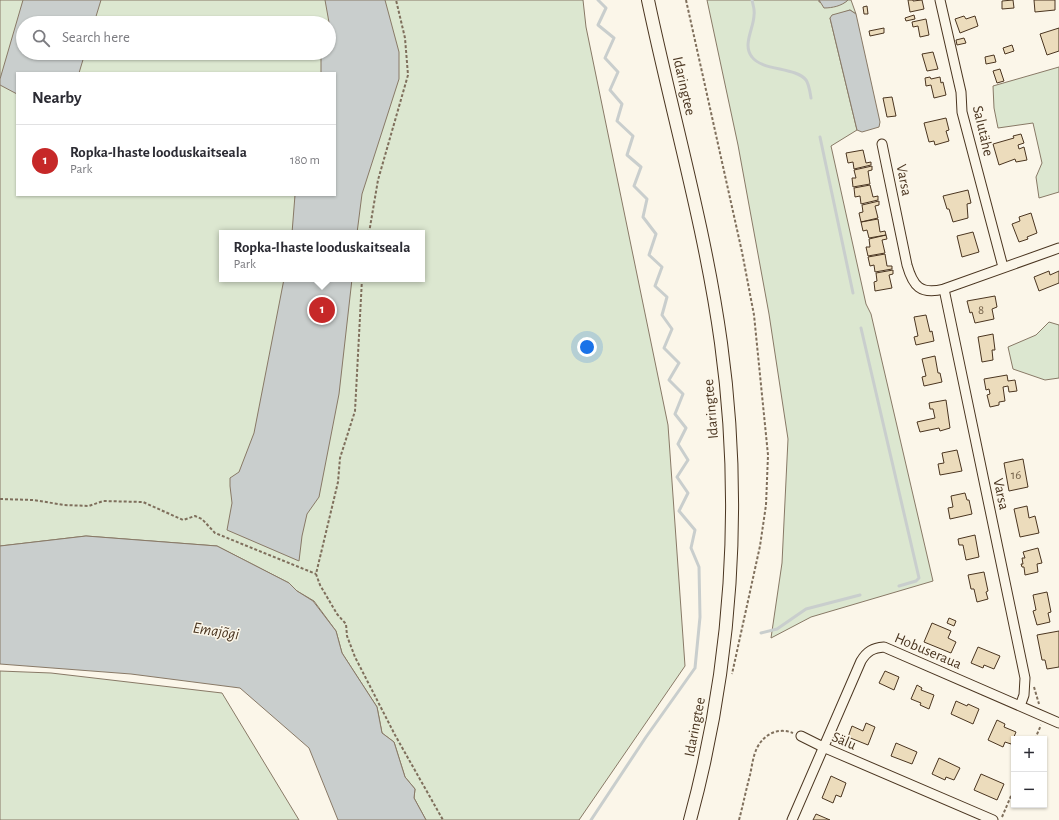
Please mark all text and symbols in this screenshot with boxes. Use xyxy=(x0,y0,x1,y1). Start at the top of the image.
search box xyxy=(16,16,336,60)
icon: search xyxy=(30,27,52,49)
text: Search here xyxy=(62,30,130,45)
street label: Idaringtee xyxy=(670,55,698,117)
text: Nearby xyxy=(32,89,82,106)
street label: Salutähe xyxy=(970,104,996,158)
text: Ropka-Ihaste looduskaitseala xyxy=(70,145,247,160)
text: 1 xyxy=(43,154,47,167)
text: 180 m xyxy=(290,154,320,167)
text: Park xyxy=(70,163,92,176)
street label: Varsa xyxy=(894,163,914,197)
popup xyxy=(219,230,425,282)
text: Ropka-Ihaste looduskaitseala xyxy=(234,240,410,255)
text: Park xyxy=(234,258,256,271)
pin: 1 xyxy=(309,295,335,325)
house number: 8 xyxy=(978,304,984,317)
your location xyxy=(577,337,597,357)
street label: Idaringtee xyxy=(701,378,721,440)
house number: 16 xyxy=(1011,469,1021,482)
street label: Varsa xyxy=(990,477,1012,511)
water label: Emajõgi xyxy=(192,619,241,644)
street label: Hobuseraua xyxy=(892,630,964,672)
street label: Idaringtee xyxy=(682,696,708,758)
street label: Sälu xyxy=(830,729,859,753)
map controls xyxy=(1011,736,1047,808)
button: + xyxy=(1011,736,1047,772)
button: − xyxy=(1011,772,1047,808)

